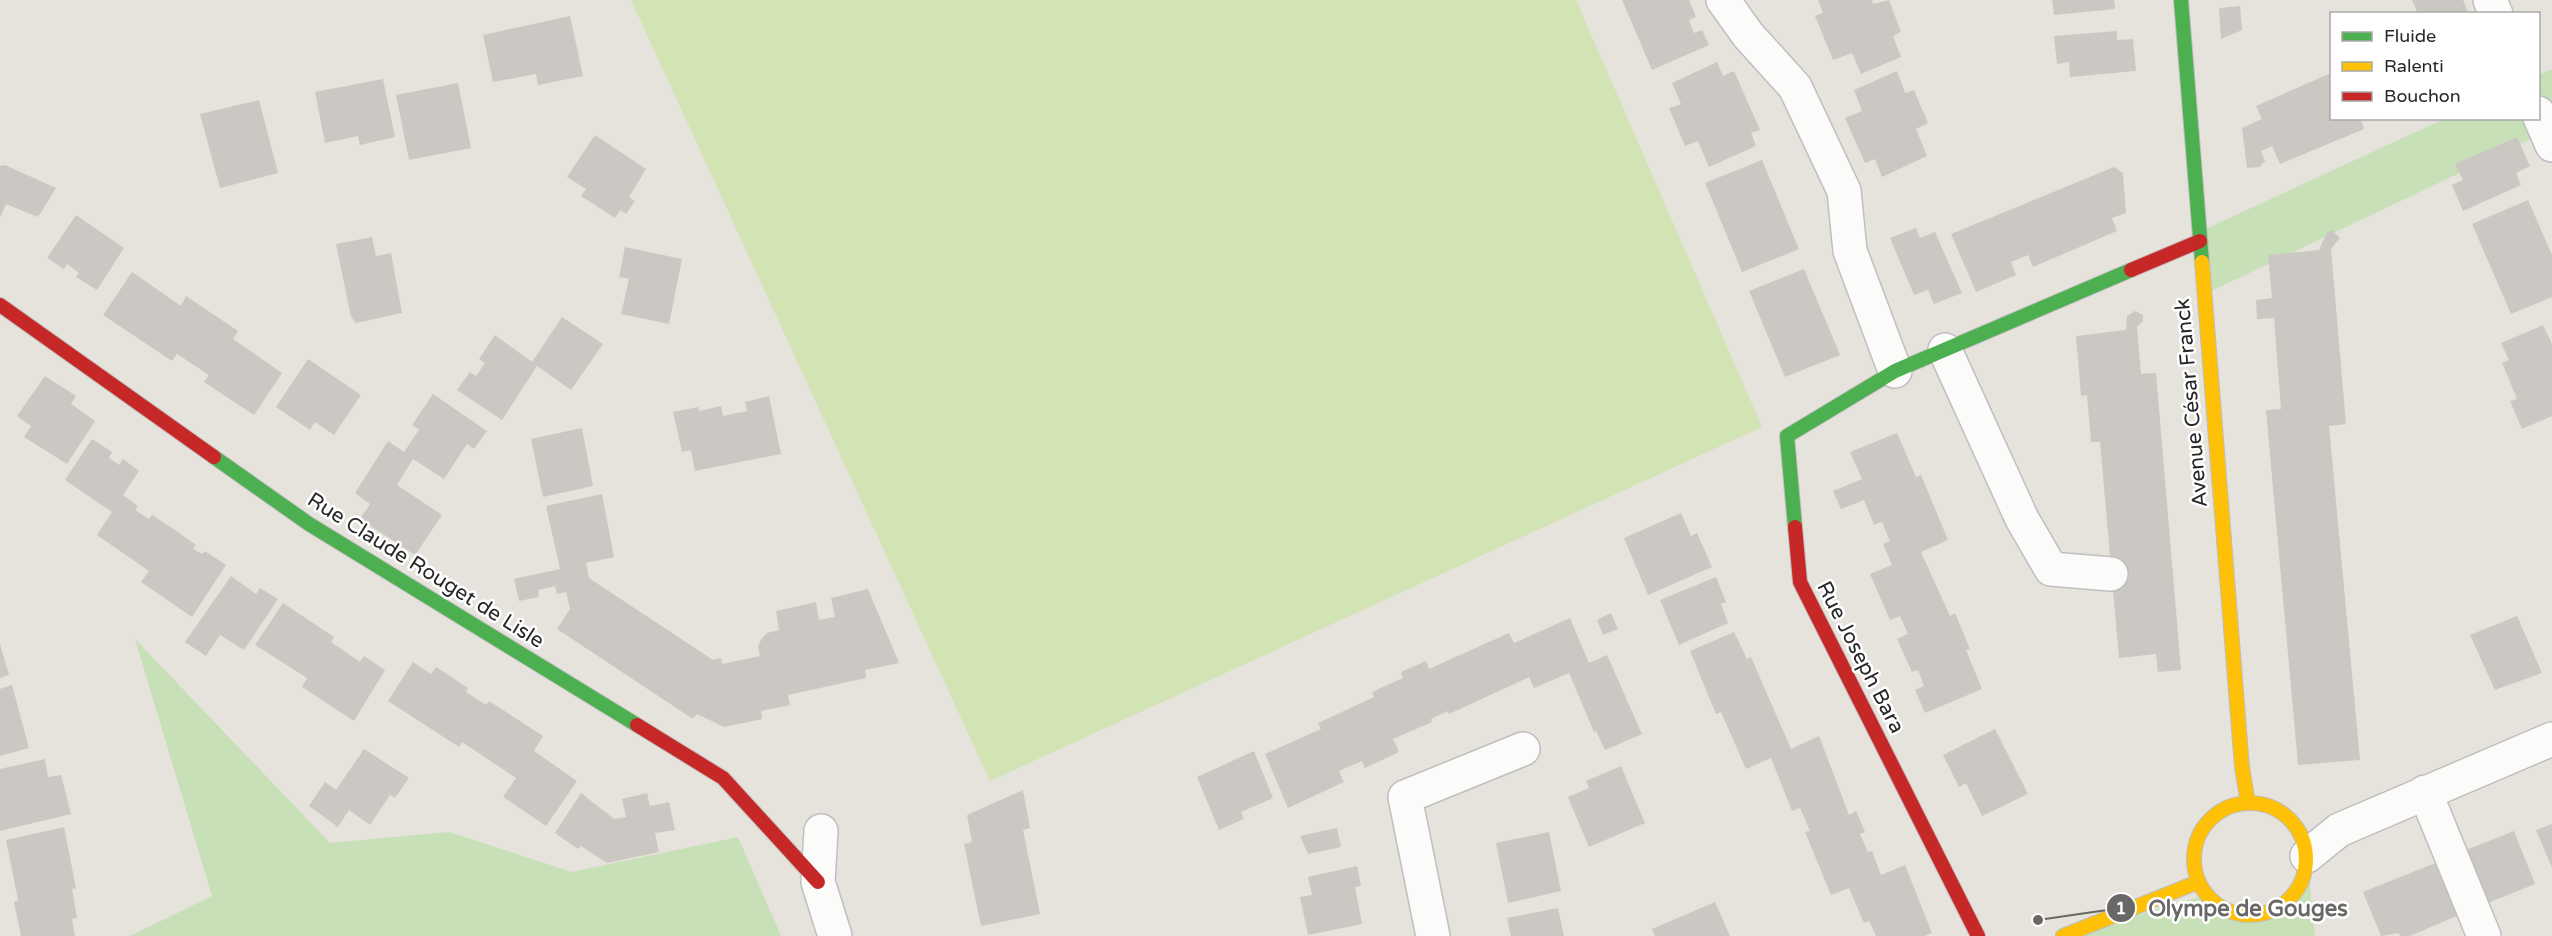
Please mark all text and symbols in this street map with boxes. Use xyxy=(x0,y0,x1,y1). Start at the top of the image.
legend xyxy=(2330,12,2540,120)
text: Fluide xyxy=(2384,25,2436,47)
text: Ralenti xyxy=(2384,55,2444,77)
text: Bouchon xyxy=(2384,85,2461,107)
street label: Avenue César Franck xyxy=(2170,297,2213,508)
street label: Rue Claude Rouget de Lisle xyxy=(303,487,549,654)
street label: Rue Joseph Bara xyxy=(1811,577,1910,737)
callout: Olympe de Gouges xyxy=(2106,888,2359,928)
text: Olympe de Gouges xyxy=(2148,896,2348,922)
text: 1 xyxy=(2115,897,2127,919)

